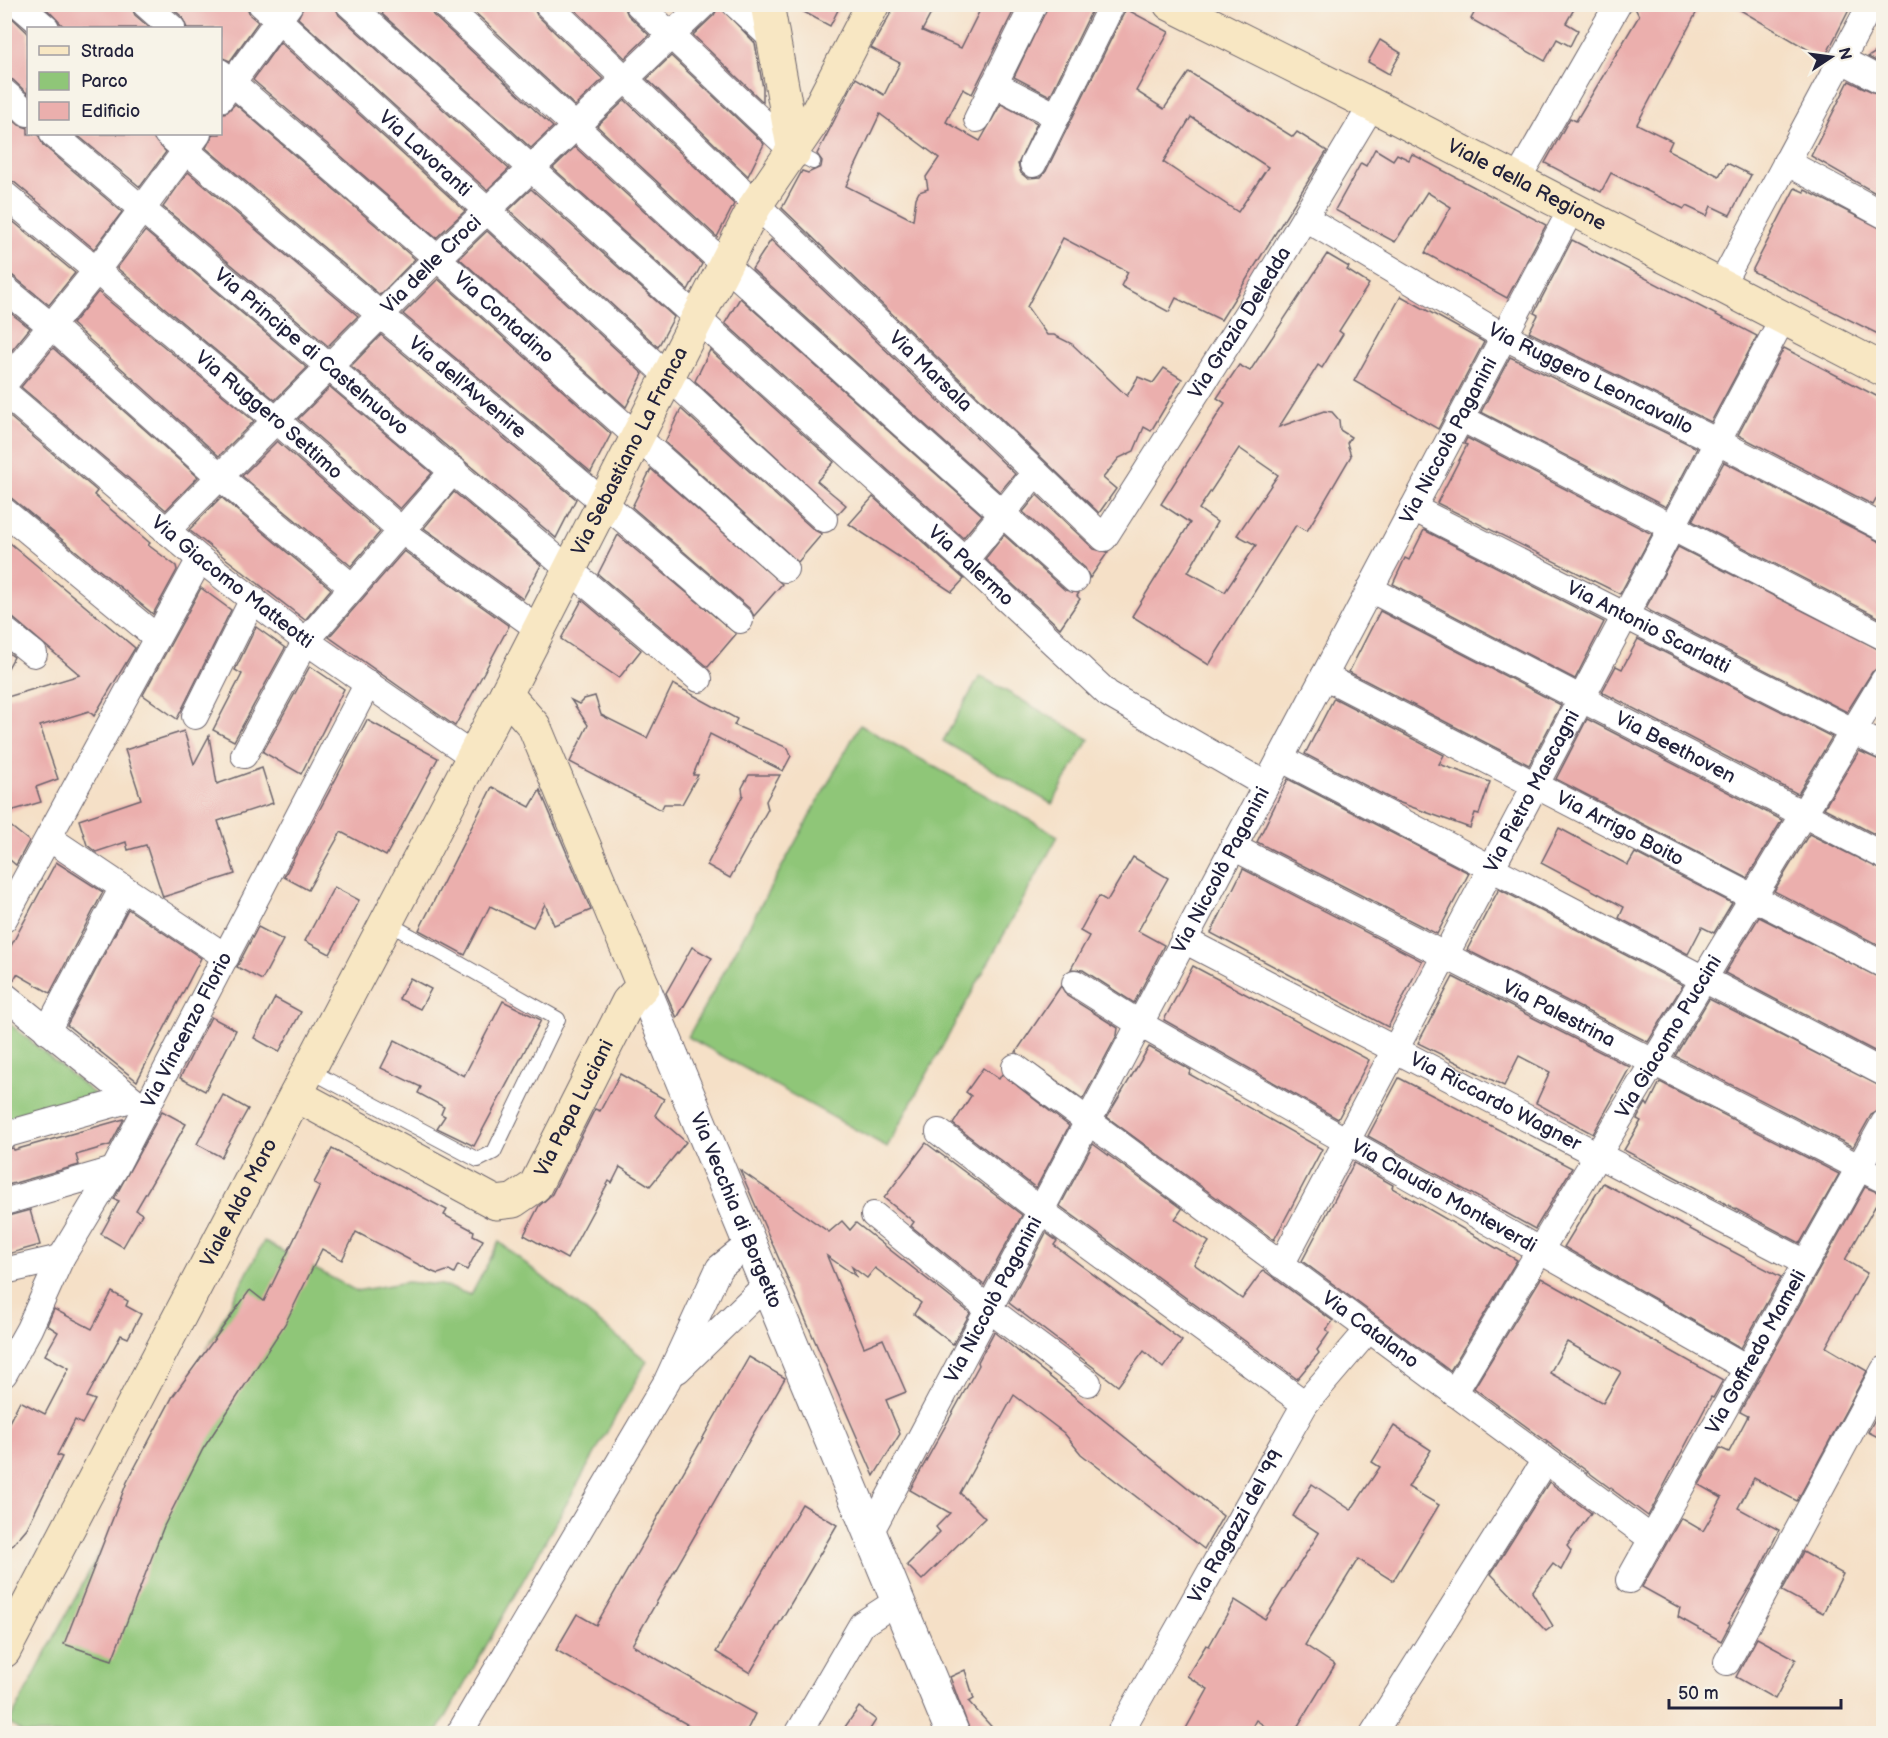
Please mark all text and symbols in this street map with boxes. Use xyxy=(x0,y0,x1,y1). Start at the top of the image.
legend xyxy=(27,27,222,135)
north arrow xyxy=(1801,27,1861,87)
text: Strada xyxy=(81,41,134,62)
text: N xyxy=(1834,46,1855,62)
text: Parco xyxy=(81,71,128,92)
text: Edificio xyxy=(81,101,140,122)
street label: Via Lavoranti xyxy=(374,105,476,202)
street label: Viale della Regione xyxy=(1443,134,1610,236)
street label: Via delle Croci xyxy=(376,210,486,319)
street label: Via Grazia Deledda xyxy=(1184,243,1296,403)
street label: Via Principe di Castelnuovo xyxy=(209,263,414,441)
street label: Via Contadino xyxy=(448,266,559,368)
street label: Via Ruggero Leoncavallo xyxy=(1483,318,1697,440)
street label: Via Marsala xyxy=(884,326,977,417)
street label: Via dell'Avvenire xyxy=(403,331,531,444)
street label: Via Sebastiano La Franca xyxy=(567,343,693,560)
street label: Via Ruggero Settimo xyxy=(190,346,347,485)
street label: Via Niccolò Paganini xyxy=(1395,353,1503,528)
street label: Via Giacomo Matteotti xyxy=(146,510,318,654)
street label: Via Palermo xyxy=(923,520,1019,611)
street label: Via Antonio Scarlatti xyxy=(1563,576,1734,679)
street label: Via Pietro Mascagni xyxy=(1479,706,1585,877)
street label: Via Beethoven xyxy=(1611,706,1739,789)
street label: Via Niccolò Paganini xyxy=(1167,783,1275,958)
street label: Via Arrigo Boito xyxy=(1552,786,1688,872)
street label: Via Vincenzo Florio xyxy=(137,948,238,1112)
street label: Via Giacomo Puccini xyxy=(1611,951,1727,1123)
street label: Via Palestrina xyxy=(1498,975,1619,1053)
street label: Via Papa Luciani xyxy=(530,1036,619,1181)
street label: Via Riccardo Wagner xyxy=(1406,1047,1586,1157)
street label: Via Vecchia di Borgetto xyxy=(685,1109,787,1312)
street label: Via Claudio Monteverdi xyxy=(1347,1134,1541,1258)
street label: Viale Aldo Moro xyxy=(196,1135,283,1271)
street label: Via Niccolò Paganini xyxy=(940,1212,1048,1387)
street label: Via Goffredo Mameli xyxy=(1701,1266,1812,1438)
street label: Via Catalano xyxy=(1317,1286,1423,1374)
street label: Via Ragazzi del '99 xyxy=(1183,1446,1289,1608)
scale bar xyxy=(1669,1672,1842,1710)
text: 50 m xyxy=(1678,1683,1719,1704)

